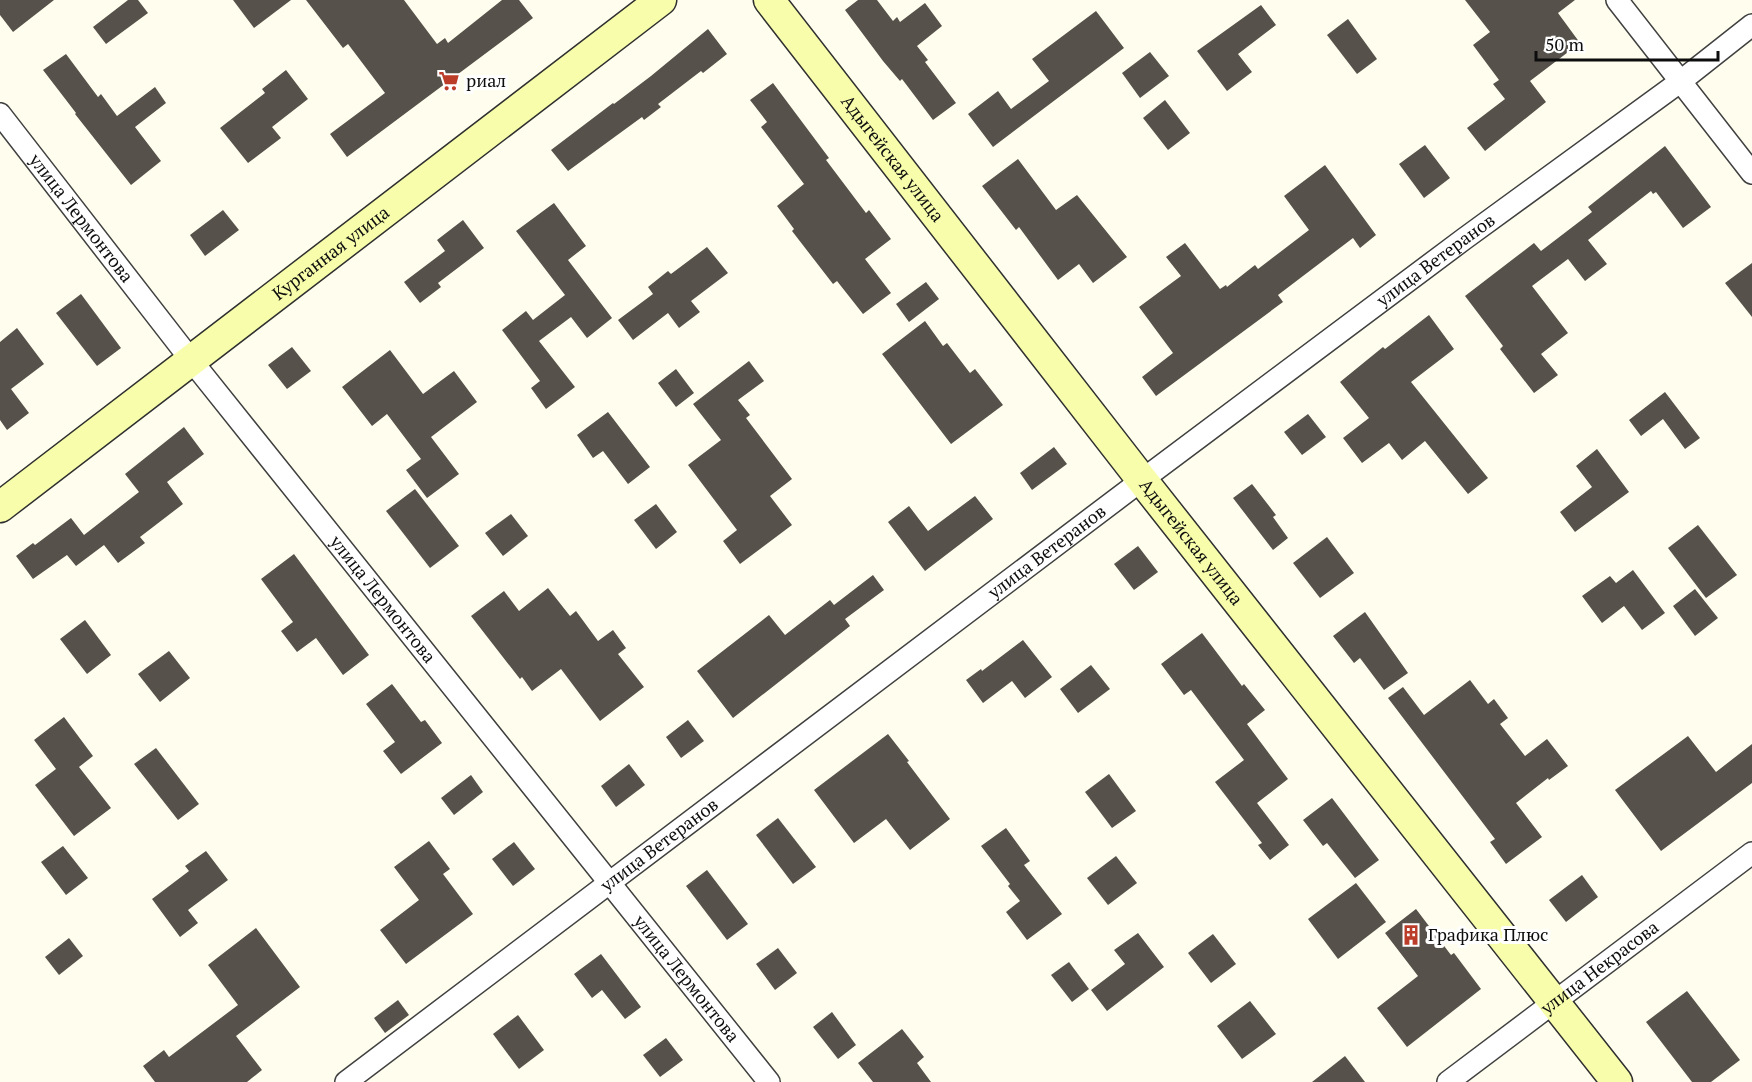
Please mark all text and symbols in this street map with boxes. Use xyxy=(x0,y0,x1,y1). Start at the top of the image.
scale bar xyxy=(1536,24,1718,62)
text: 50 m xyxy=(1545,32,1585,56)
place label: риал xyxy=(466,68,506,92)
supermarket icon: риал xyxy=(437,69,461,93)
street label: Адыгейская улица xyxy=(836,90,950,227)
street label: улица Лермонтова xyxy=(24,148,139,287)
street label: Курганная улица xyxy=(267,200,394,305)
street label: улица Ветеранов xyxy=(1370,207,1499,312)
street label: Адыгейская улица xyxy=(1134,473,1249,610)
street label: улица Ветеранов xyxy=(982,499,1110,604)
street label: улица Лермонтова xyxy=(324,529,442,667)
street label: улица Ветеранов xyxy=(594,792,723,897)
street label: улица Лермонтова xyxy=(628,909,745,1047)
street label: улица Некрасова xyxy=(1534,915,1663,1020)
place label: Графика Плюс xyxy=(1428,922,1548,946)
building icon: Графика Плюс xyxy=(1399,923,1423,947)

